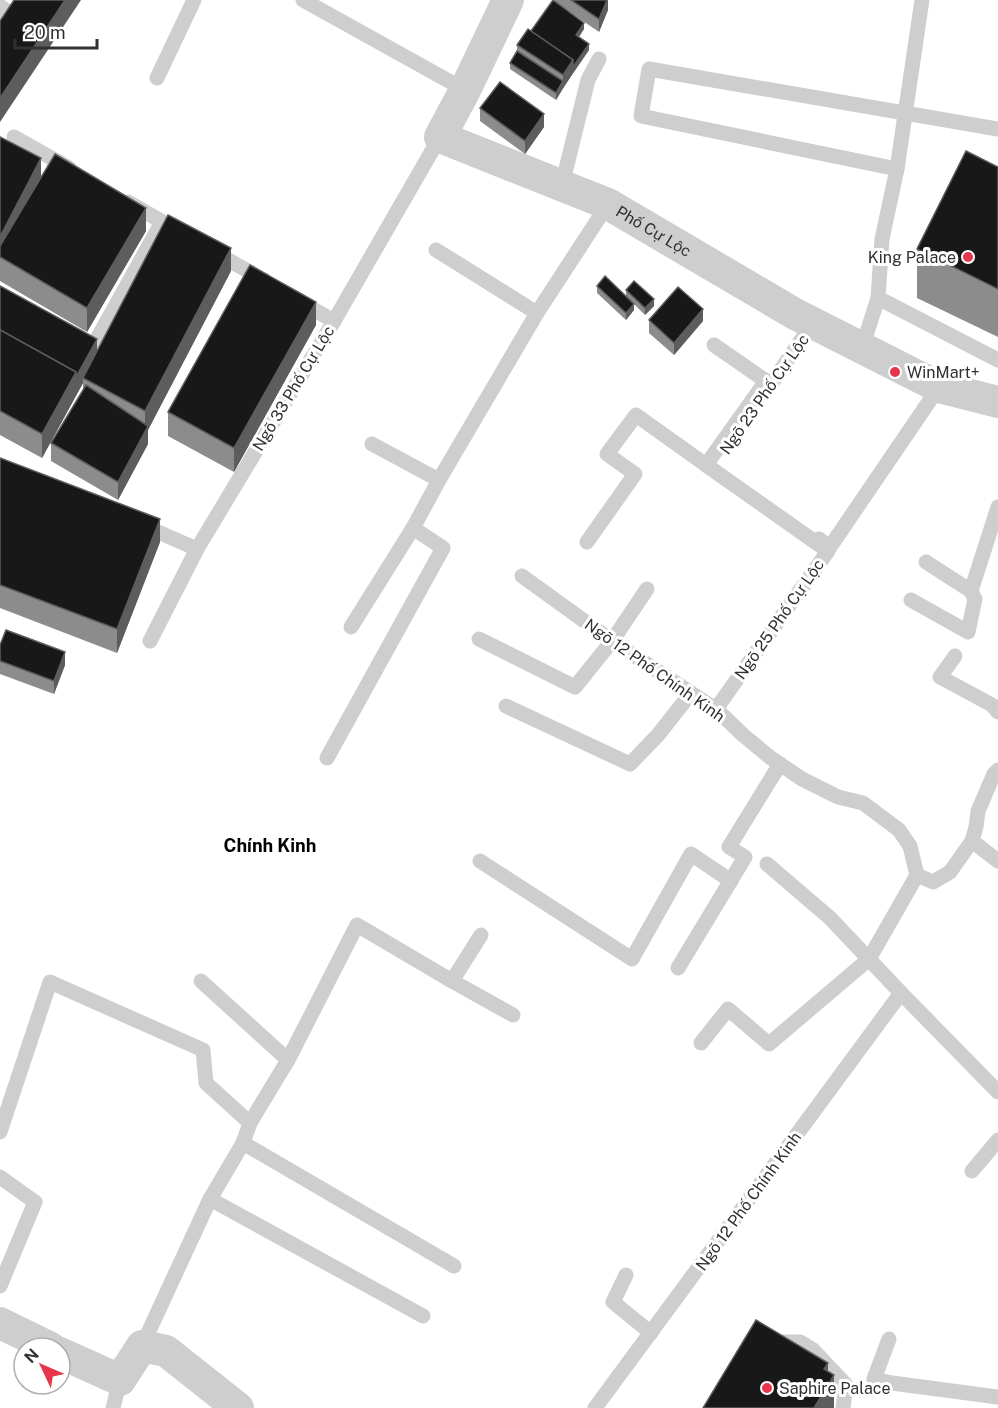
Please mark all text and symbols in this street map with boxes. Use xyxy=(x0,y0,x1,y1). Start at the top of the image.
scale bar xyxy=(15,12,98,50)
text: 20 m xyxy=(24,22,66,43)
street label: Phố Cự Lộc xyxy=(612,202,695,261)
place label: King Palace xyxy=(868,248,956,267)
marker: King Palace xyxy=(961,250,975,264)
street label: Ngõ 33 Phố Cự Lộc xyxy=(249,322,338,454)
street label: Ngõ 23 Phố Cự Lộc xyxy=(716,331,813,458)
place label: WinMart+ xyxy=(907,363,980,382)
marker: WinMart+ xyxy=(888,365,902,379)
street label: Ngõ 25 Phố Cự Lộc xyxy=(731,556,828,683)
street label: Ngõ 12 Phố Chính Kinh xyxy=(581,615,728,726)
district label: Chính Kinh xyxy=(224,835,316,856)
street label: Ngõ 12 Phố Chính Kinh xyxy=(692,1128,805,1274)
north arrow xyxy=(12,1336,72,1396)
text: N xyxy=(20,1345,43,1367)
place label: Saphire Palace xyxy=(779,1379,891,1398)
marker: Saphire Palace xyxy=(760,1381,774,1395)

